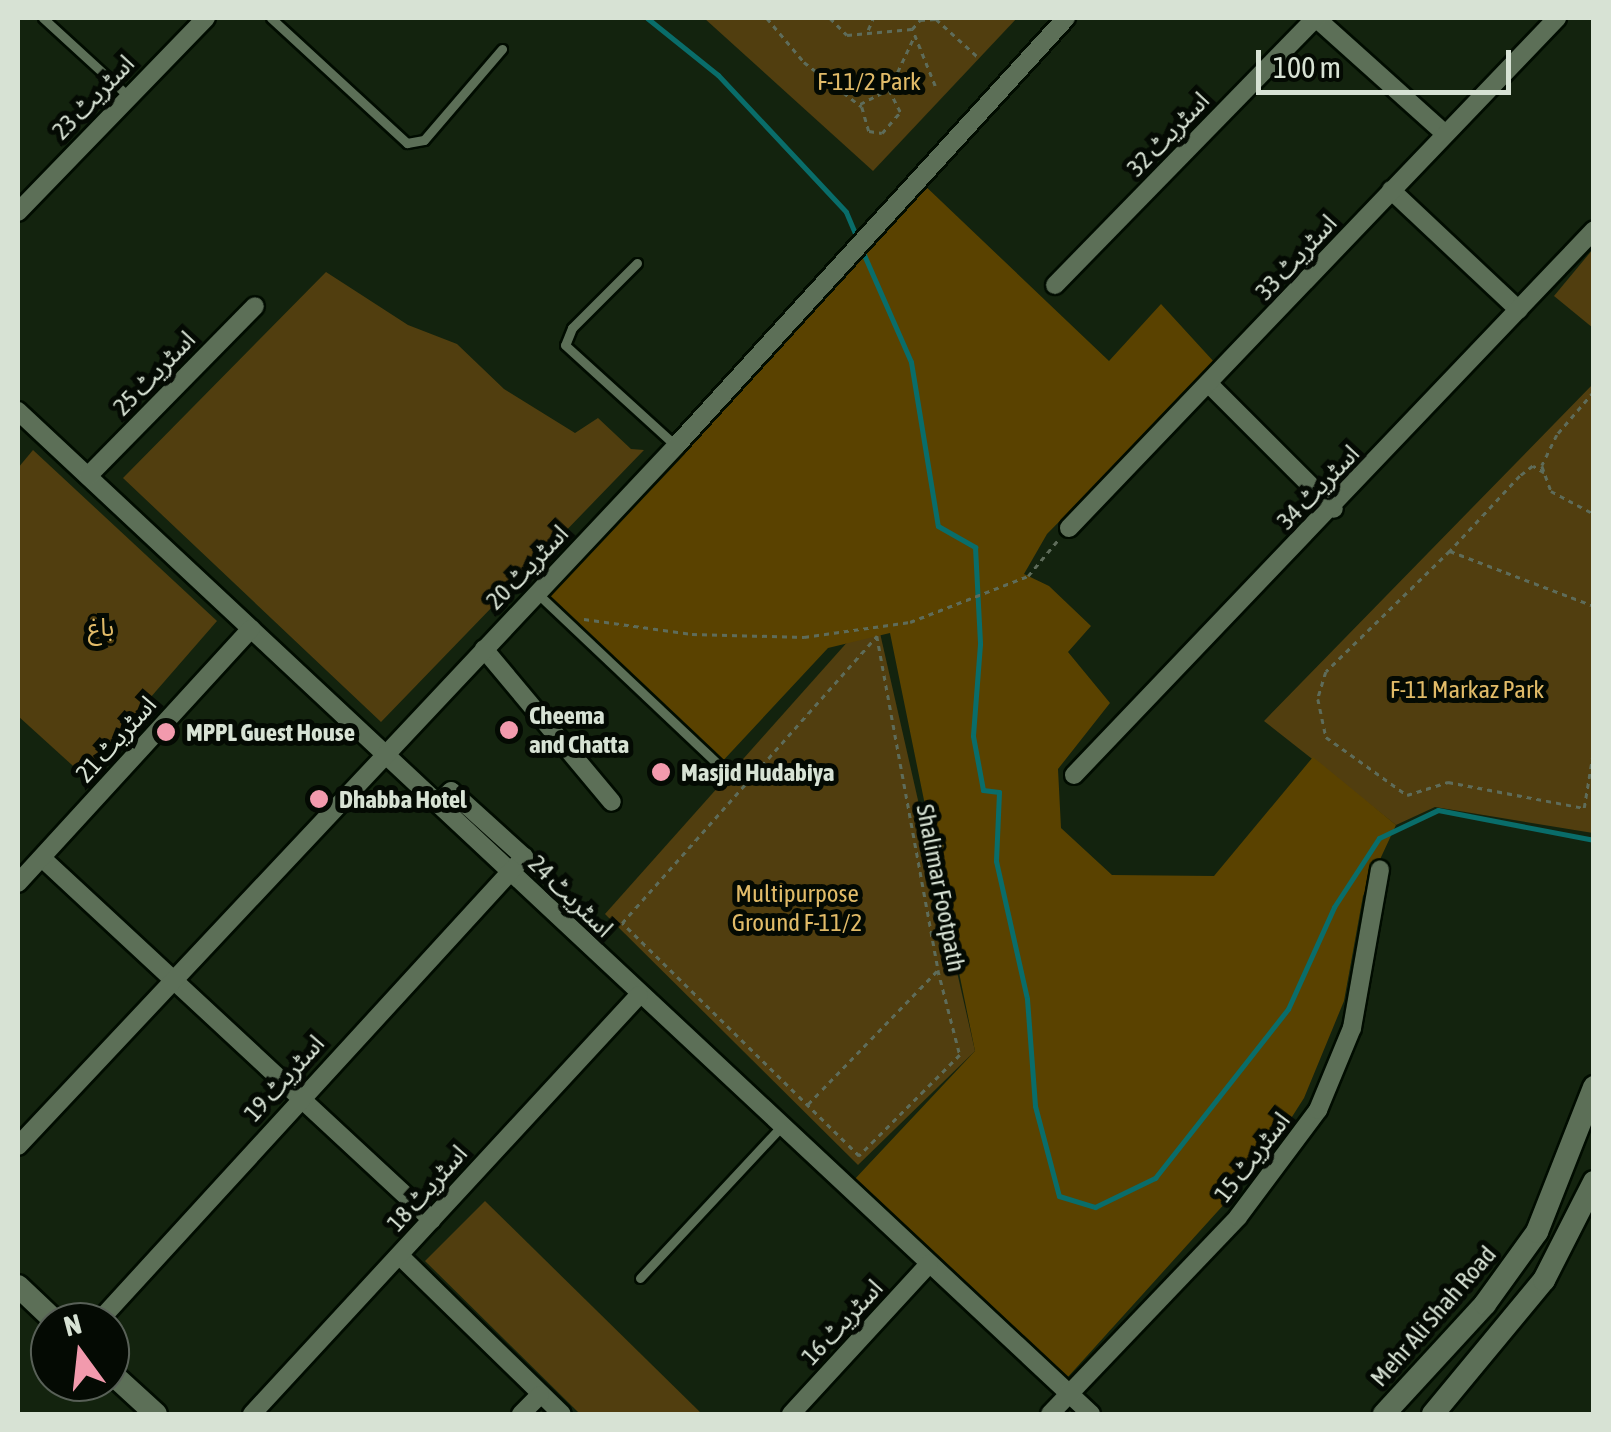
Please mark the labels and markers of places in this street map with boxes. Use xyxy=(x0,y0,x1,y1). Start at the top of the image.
place label: Cheema and Chatta xyxy=(529,701,629,760)
place label: MPPL Guest House xyxy=(186,717,355,747)
marker: Cheema and Chatta xyxy=(498,719,520,741)
marker: MPPL Guest House xyxy=(155,721,177,743)
place label: Masjid Hudabiya xyxy=(681,757,834,787)
marker: Masjid Hudabiya xyxy=(650,761,672,783)
place label: Dhabba Hotel xyxy=(339,784,467,814)
marker: Dhabba Hotel xyxy=(308,788,330,810)

